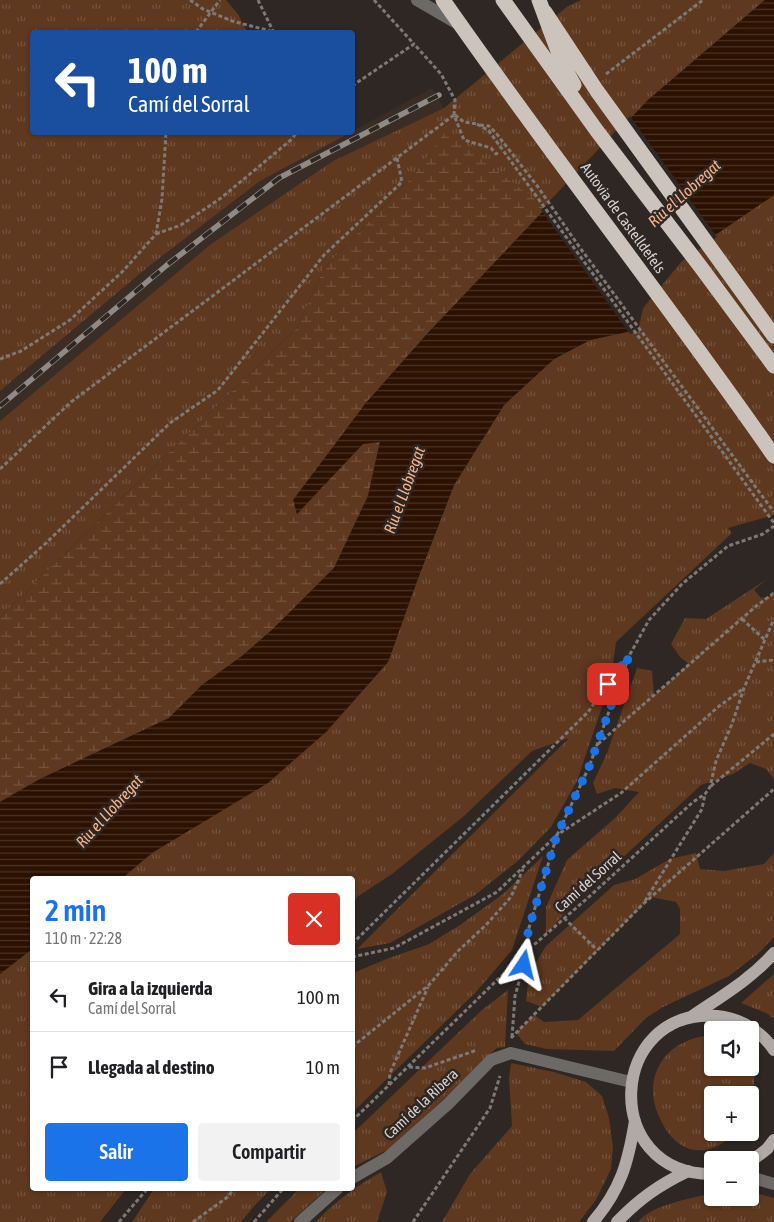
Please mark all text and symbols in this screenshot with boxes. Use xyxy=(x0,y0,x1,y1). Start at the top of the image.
icon: left xyxy=(45,50,110,115)
text: 100 m xyxy=(128,50,207,90)
text: Camí del Sorral xyxy=(128,91,250,117)
water label: Riu el Llobregat xyxy=(644,156,725,231)
street label: Autovia de Castelldefels xyxy=(578,159,669,276)
water label: Riu el Llobregat xyxy=(380,444,429,536)
pin xyxy=(587,663,629,705)
icon: arrive xyxy=(594,670,622,698)
water label: Riu el Llobregat xyxy=(72,771,147,852)
street label: Camí del Sorral xyxy=(551,848,624,916)
text: 2 min xyxy=(45,893,106,927)
button: close xyxy=(288,893,340,945)
text: 110 m · 22:28 xyxy=(45,929,122,947)
position arrow xyxy=(497,938,549,990)
text: Gira a la izquierda xyxy=(88,977,213,999)
icon: left xyxy=(45,983,73,1011)
text: 100 m xyxy=(297,986,340,1008)
text: Camí del Sorral xyxy=(88,999,176,1017)
map controls xyxy=(704,1021,759,1206)
button: sound xyxy=(704,1021,759,1076)
icon: arrive xyxy=(45,1053,73,1081)
text: Llegada al destino xyxy=(88,1056,215,1078)
text: 10 m xyxy=(306,1056,340,1078)
street label: Camí de la Ribera xyxy=(380,1065,461,1142)
button: + xyxy=(704,1086,759,1141)
button: Salir xyxy=(45,1123,188,1181)
button: Compartir xyxy=(198,1123,340,1181)
button: − xyxy=(704,1151,759,1206)

